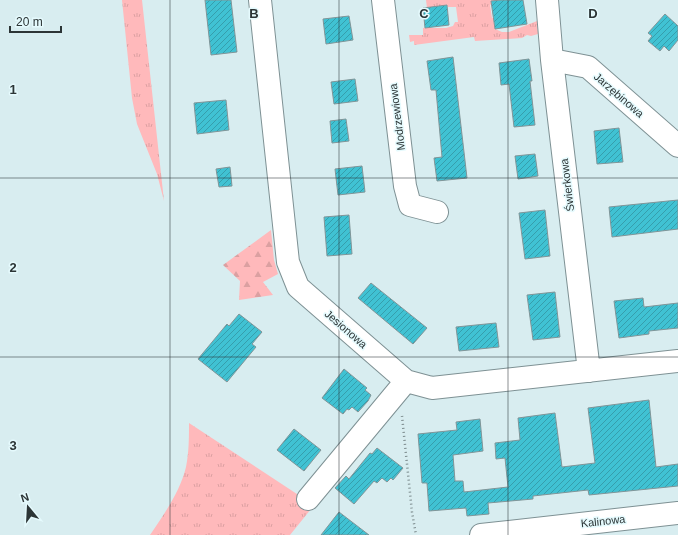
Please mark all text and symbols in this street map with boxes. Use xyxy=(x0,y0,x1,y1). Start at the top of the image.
text: B xyxy=(249,6,259,21)
text: C xyxy=(419,6,429,21)
text: D xyxy=(588,6,598,21)
scale bar xyxy=(10,8,61,34)
text: 20 m xyxy=(16,15,43,29)
street label: Jarzębinowa xyxy=(592,70,647,120)
text: 1 xyxy=(9,82,17,97)
street label: Modrzewiowa xyxy=(387,82,407,151)
street label: Świerkowa xyxy=(558,157,576,212)
text: 2 xyxy=(9,260,17,275)
street label: Jesionowa xyxy=(322,307,370,351)
text: 3 xyxy=(9,438,17,453)
north arrow xyxy=(8,487,48,527)
text: N xyxy=(19,491,31,504)
street label: Kalinowa xyxy=(580,513,627,529)

